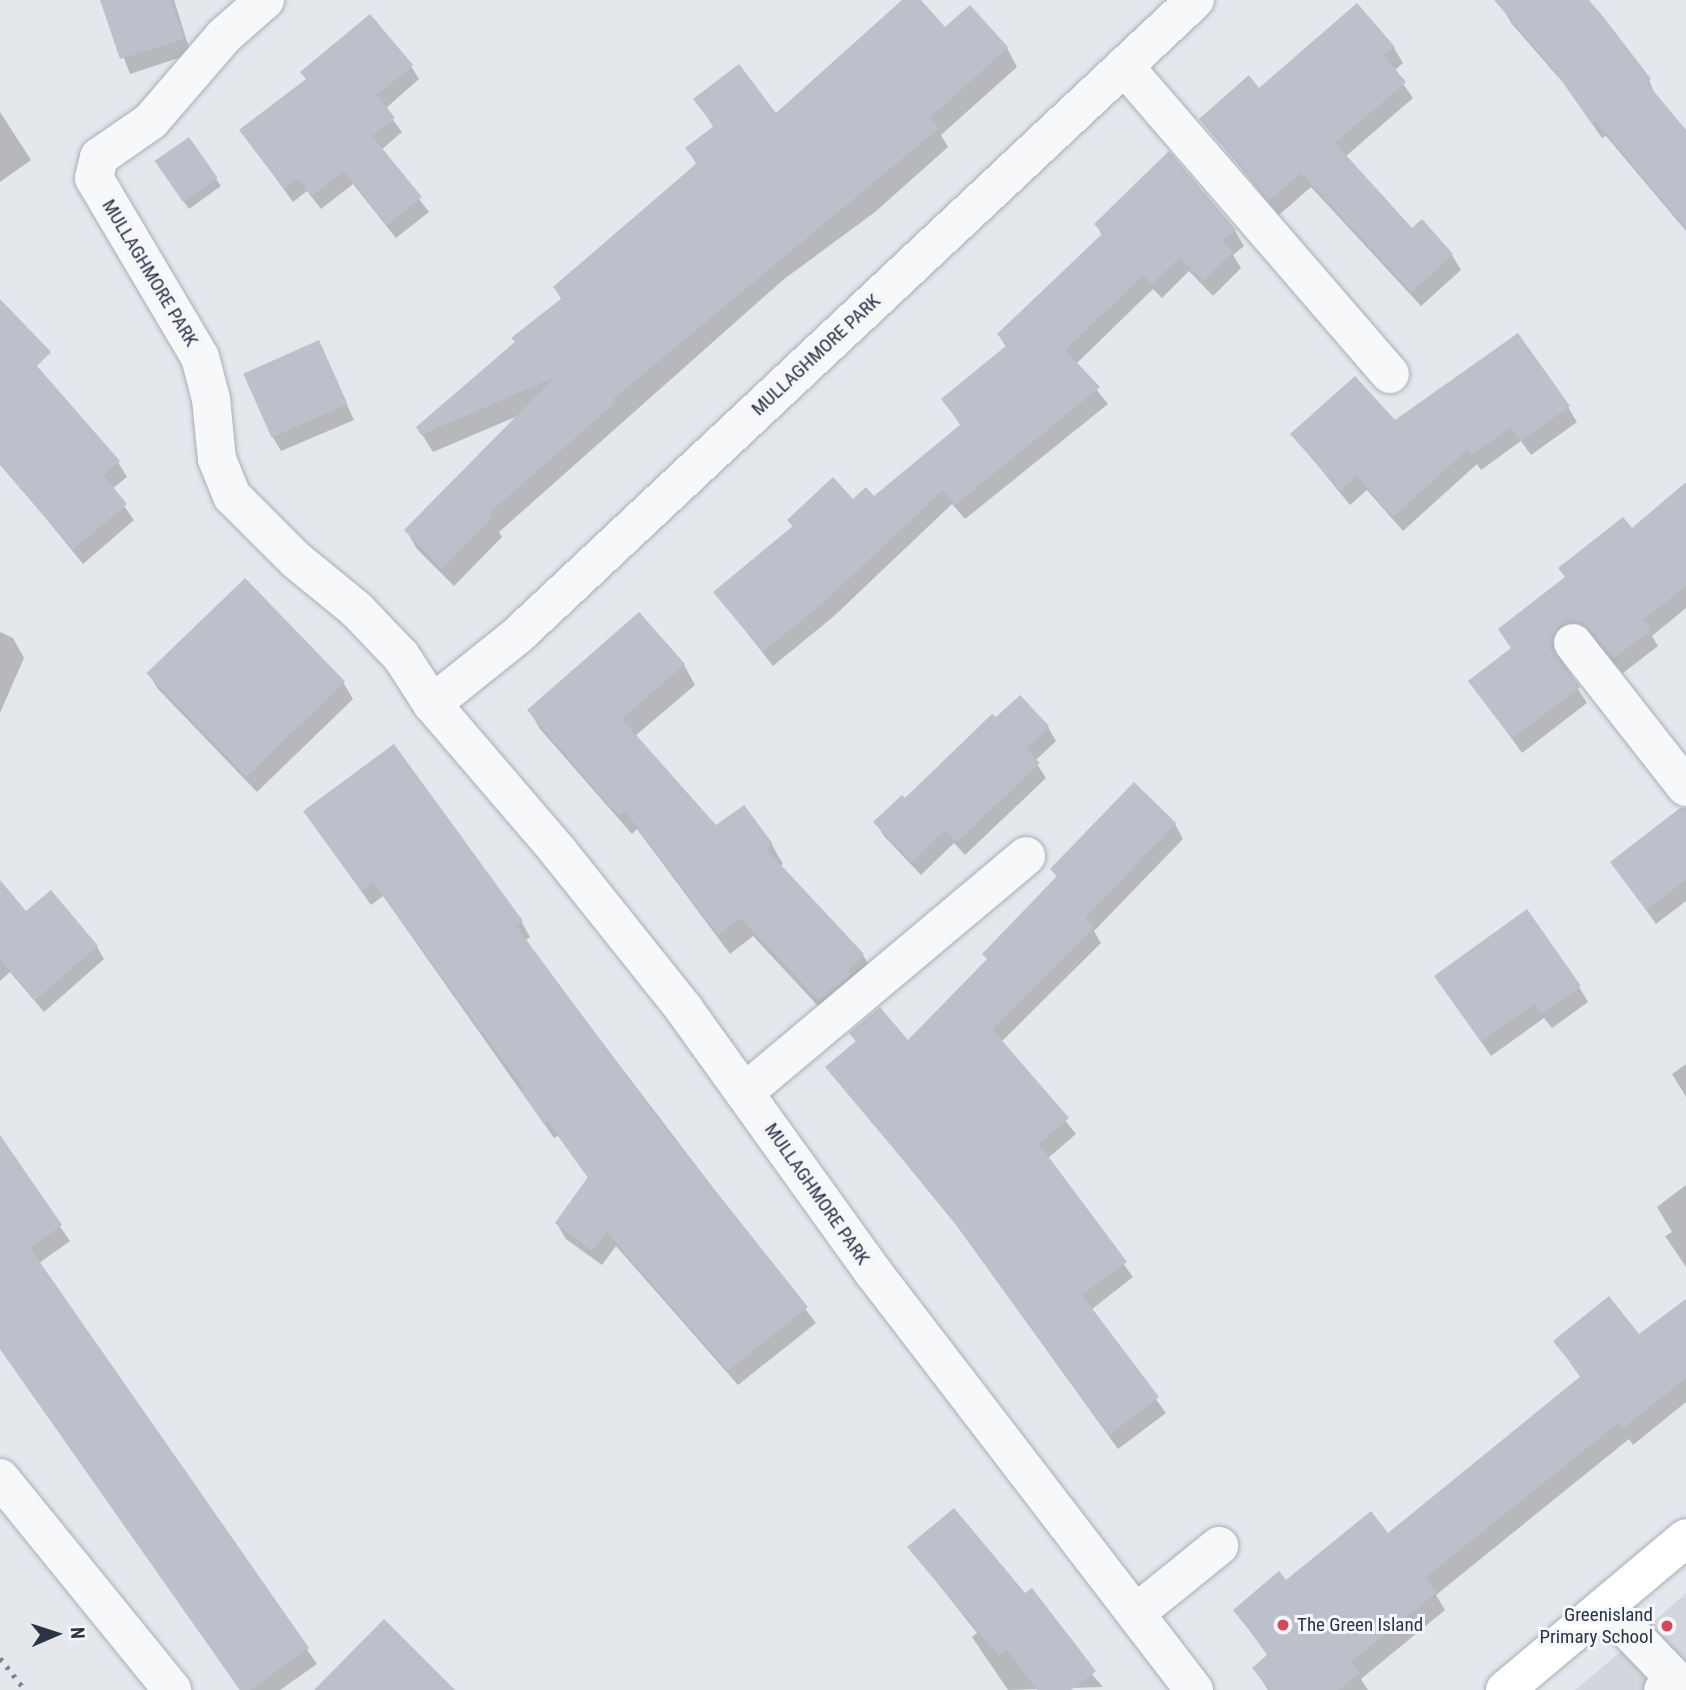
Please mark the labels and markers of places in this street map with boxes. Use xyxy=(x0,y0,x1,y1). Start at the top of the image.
place label: Greenisland Primary School xyxy=(1539,1604,1653,1648)
place label: The Green Island xyxy=(1297,1614,1423,1636)
marker: The Green Island xyxy=(1275,1617,1291,1633)
marker: Greenisland Primary School xyxy=(1659,1618,1675,1634)

